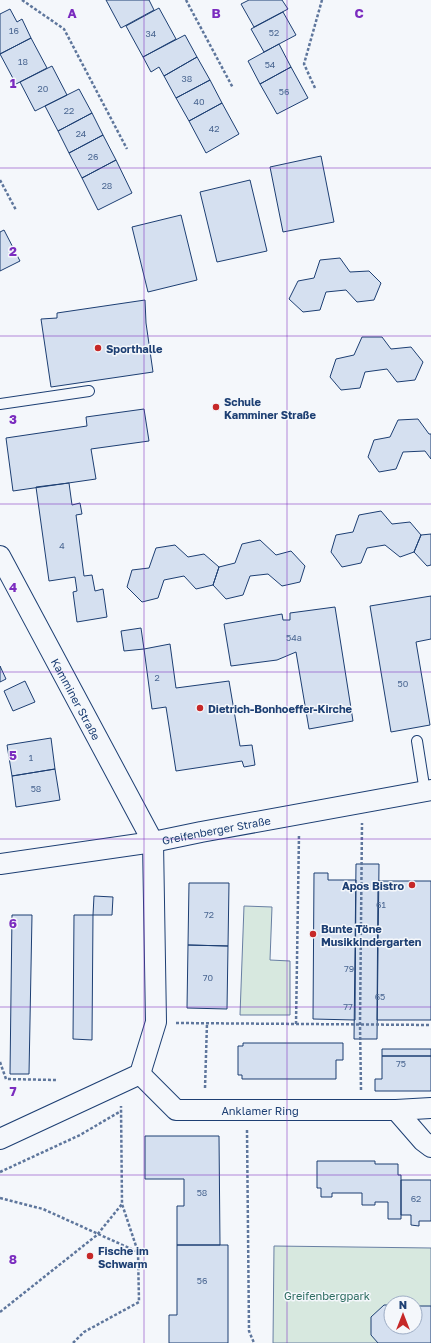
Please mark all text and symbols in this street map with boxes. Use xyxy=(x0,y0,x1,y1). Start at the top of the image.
text: A xyxy=(67,5,77,21)
text: B xyxy=(211,5,221,21)
text: C xyxy=(354,5,364,21)
house number: 16 xyxy=(9,25,19,36)
house number: 52 xyxy=(269,27,279,38)
house number: 34 xyxy=(146,28,157,39)
house number: 18 xyxy=(18,56,28,67)
house number: 54 xyxy=(265,59,276,70)
house number: 38 xyxy=(182,73,192,84)
text: 1 xyxy=(10,75,17,91)
house number: 20 xyxy=(38,83,49,94)
house number: 56 xyxy=(279,86,289,97)
house number: 40 xyxy=(193,96,205,107)
house number: 22 xyxy=(64,105,74,116)
house number: 42 xyxy=(209,123,219,134)
house number: 24 xyxy=(76,128,87,139)
house number: 26 xyxy=(88,151,98,162)
house number: 28 xyxy=(102,180,112,191)
text: 2 xyxy=(9,243,17,259)
place label: Sporthalle xyxy=(106,342,163,355)
marker: Sporthalle xyxy=(93,343,103,353)
place label: Schule Kamminer Straße xyxy=(224,395,316,421)
marker: Schule Kamminer Straße xyxy=(211,402,221,412)
text: 3 xyxy=(9,411,17,427)
house number: 4 xyxy=(59,540,65,551)
text: 4 xyxy=(9,579,17,595)
house number: 54a xyxy=(286,632,302,643)
street label: Kamminer Straße xyxy=(49,656,104,742)
house number: 2 xyxy=(154,672,160,683)
house number: 50 xyxy=(398,678,409,689)
place label: Dietrich-Bonhoeffer-Kirche xyxy=(208,702,353,715)
marker: Dietrich-Bonhoeffer-Kirche xyxy=(195,703,205,713)
text: 5 xyxy=(9,747,17,763)
house number: 1 xyxy=(29,752,34,763)
house number: 58 xyxy=(31,783,41,794)
street label: Greifenberger Straße xyxy=(161,813,272,846)
place label: Apos Bistro xyxy=(342,879,404,892)
marker: Apos Bistro xyxy=(407,880,417,890)
house number: 61 xyxy=(376,899,387,910)
house number: 72 xyxy=(204,909,214,920)
text: 6 xyxy=(9,915,17,931)
place label: Bunte Töne Musikkindergarten xyxy=(321,922,422,948)
marker: Bunte Töne Musikkindergarten xyxy=(308,929,318,939)
house number: 79 xyxy=(344,963,354,974)
house number: 70 xyxy=(203,972,214,983)
house number: 65 xyxy=(375,991,385,1002)
house number: 77 xyxy=(343,1001,353,1012)
house number: 75 xyxy=(396,1058,406,1069)
text: 7 xyxy=(9,1083,17,1099)
street label: Anklamer Ring xyxy=(221,1104,299,1117)
house number: 58 xyxy=(197,1187,207,1198)
house number: 62 xyxy=(411,1193,421,1204)
place label: Fische im Schwarm xyxy=(98,1244,149,1270)
text: 8 xyxy=(9,1251,17,1267)
marker: Fische im Schwarm xyxy=(85,1251,95,1261)
house number: 56 xyxy=(197,1275,207,1286)
park label: Greifenbergpark xyxy=(284,1289,370,1302)
north arrow xyxy=(383,1295,423,1335)
text: N xyxy=(399,1298,407,1311)

